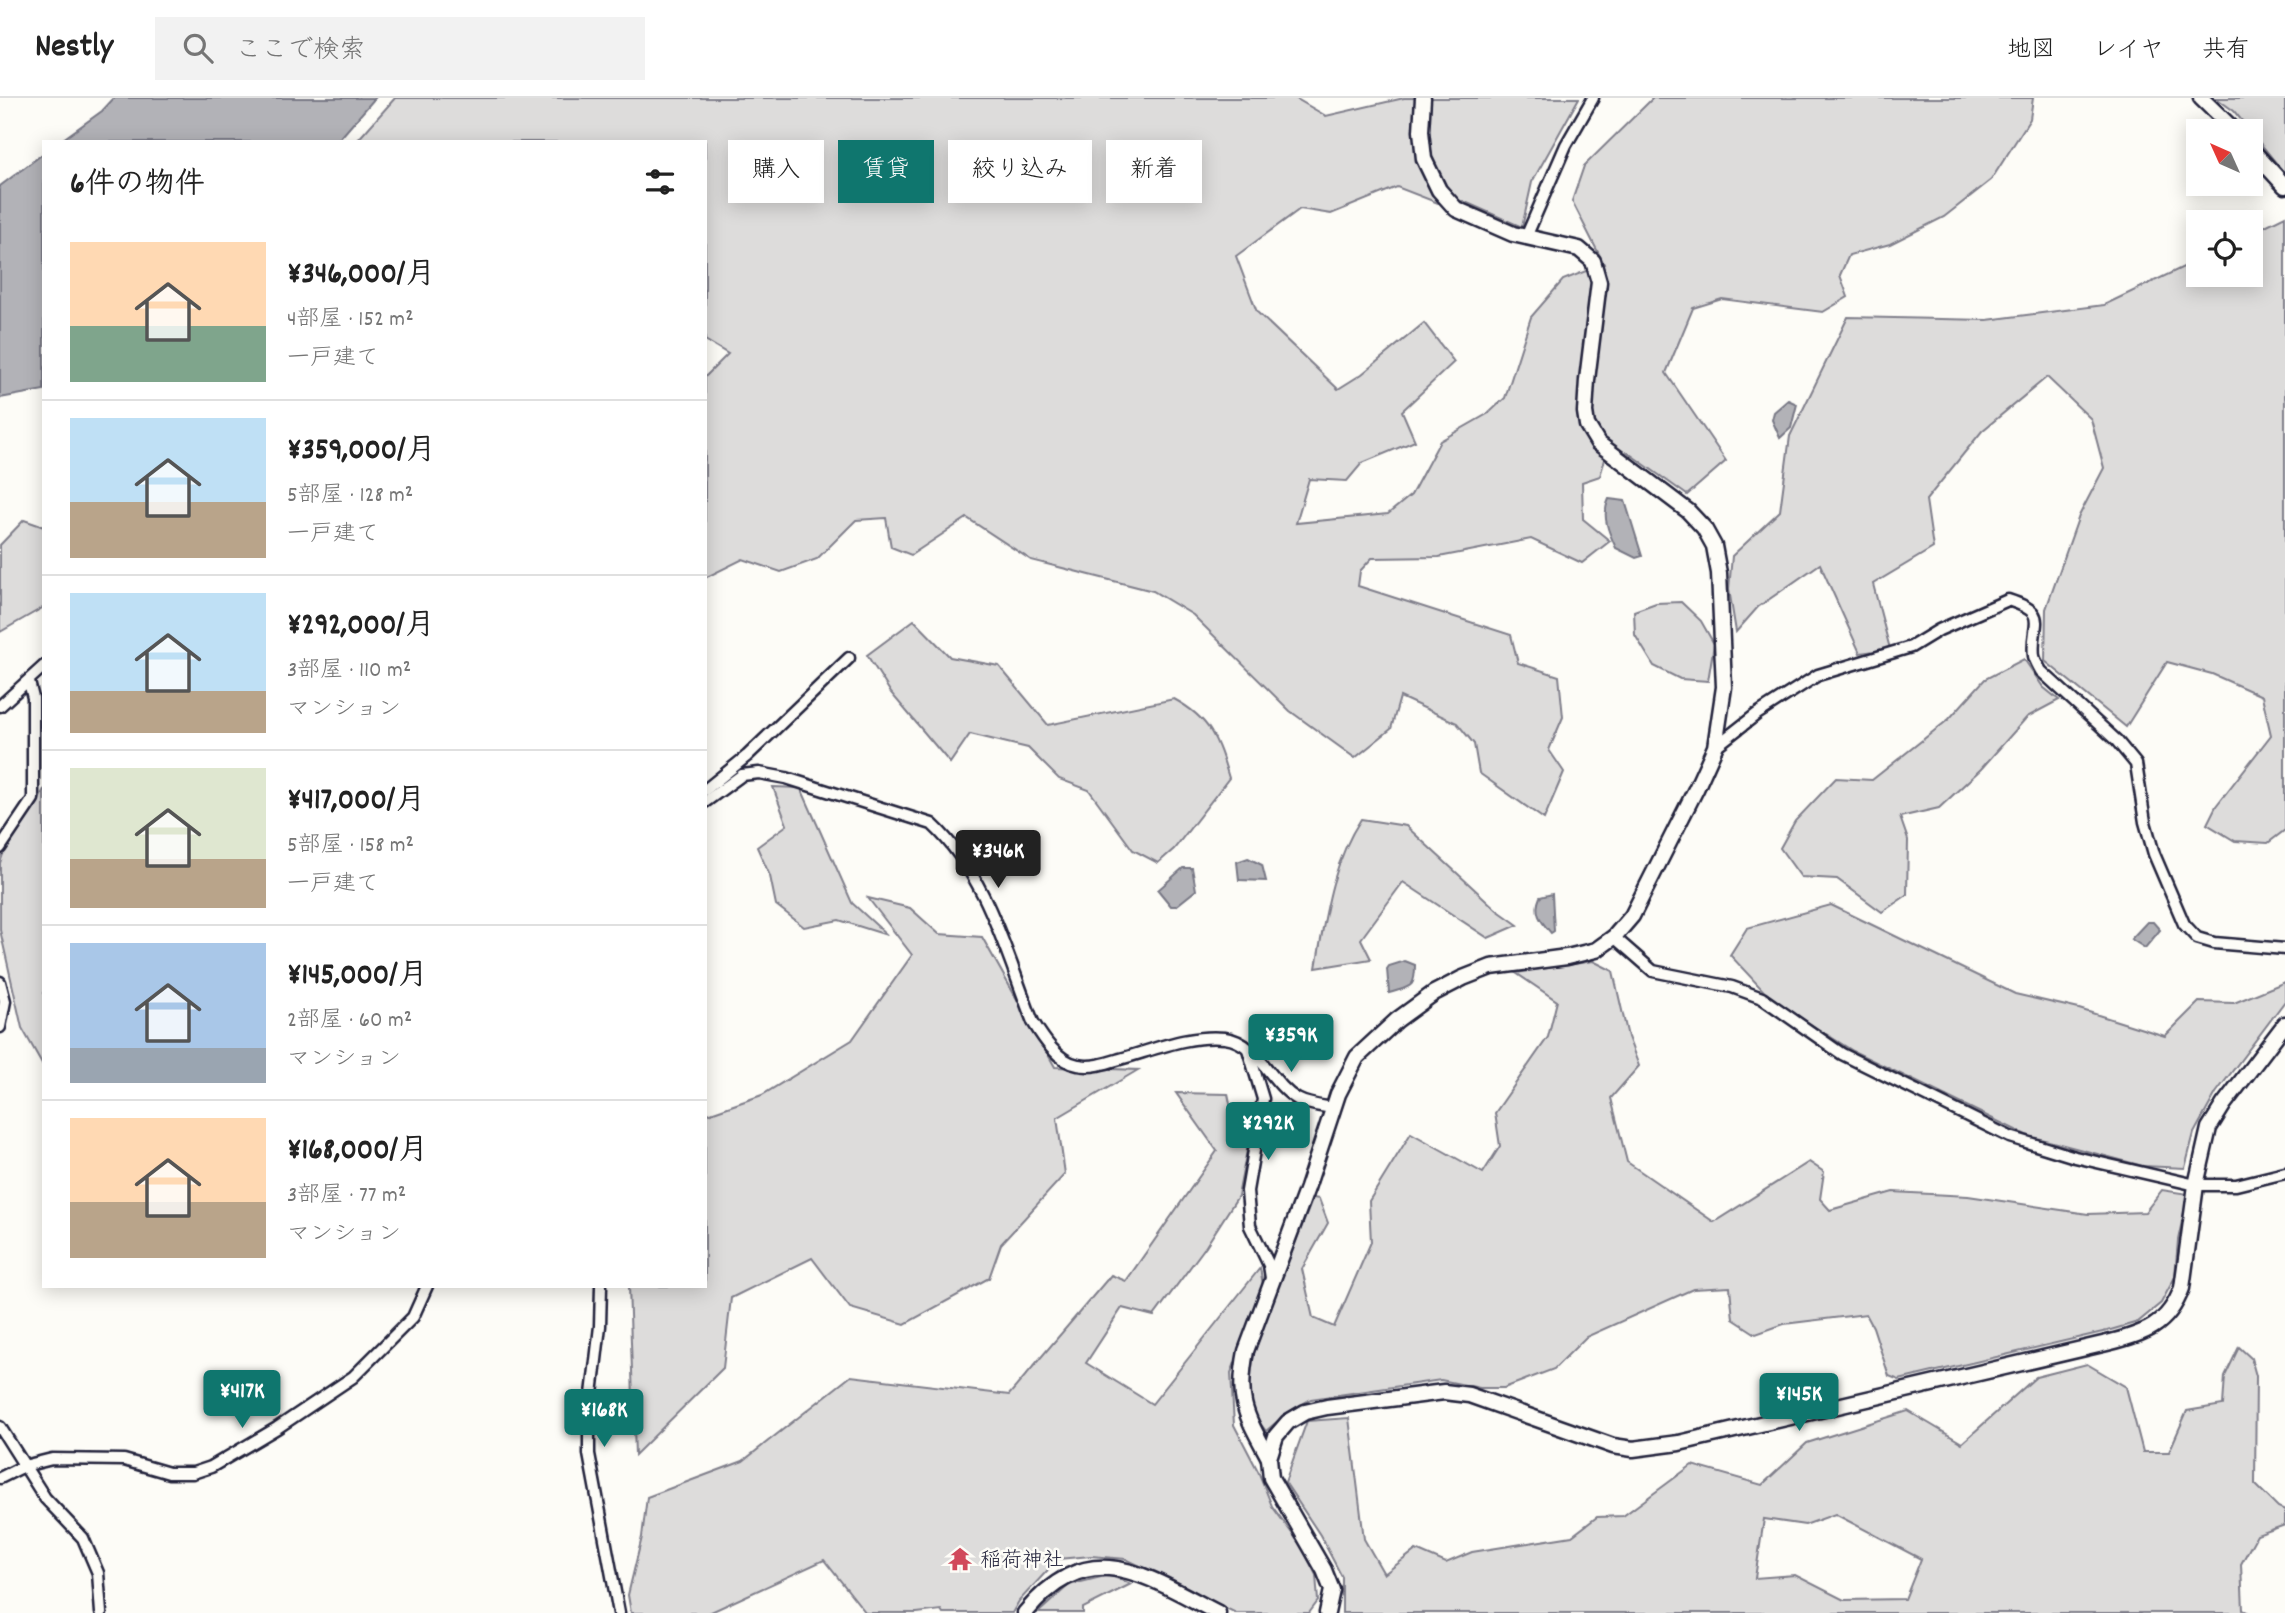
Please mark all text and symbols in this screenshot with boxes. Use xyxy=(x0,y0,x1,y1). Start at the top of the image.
search box xyxy=(155,17,645,80)
text: Nestly xyxy=(35,25,113,72)
icon: search xyxy=(179,29,217,67)
text: ここで検索 xyxy=(235,33,365,70)
text: 地図 xyxy=(2007,34,2055,68)
text: レイヤ xyxy=(2093,34,2164,68)
text: 共有 xyxy=(2202,34,2250,68)
north arrow xyxy=(2186,119,2263,196)
map controls xyxy=(2186,119,2263,287)
chip: 購入 xyxy=(728,140,824,203)
chip: 賃貸 xyxy=(838,140,934,203)
chip: 絞り込み xyxy=(948,140,1092,203)
chip: 新着 xyxy=(1106,140,1202,203)
icon: filters xyxy=(641,163,679,201)
text: 6件の物件 xyxy=(70,165,205,208)
button: locate xyxy=(2186,210,2263,287)
text: ¥346,000/月 xyxy=(287,255,435,298)
icon: home xyxy=(126,270,210,354)
text: 4部屋 · 152 m² xyxy=(287,304,414,337)
text: 一戸建て xyxy=(287,343,379,376)
text: ¥359,000/月 xyxy=(287,431,436,474)
icon: home xyxy=(126,446,210,530)
text: 5部屋 · 128 m² xyxy=(287,480,413,513)
text: 一戸建て xyxy=(287,519,379,552)
text: ¥292,000/月 xyxy=(287,606,435,649)
icon: home xyxy=(126,621,210,705)
text: 3部屋 · 110 m² xyxy=(287,655,411,688)
text: マンション xyxy=(287,694,401,727)
text: ¥417,000/月 xyxy=(287,781,425,824)
icon: home xyxy=(126,796,210,880)
text: 5部屋 · 158 m² xyxy=(287,830,414,863)
pin: ¥346K xyxy=(949,830,1047,890)
text: ¥346K xyxy=(972,836,1024,869)
text: 一戸建て xyxy=(287,869,379,902)
text: ¥145,000/月 xyxy=(287,956,428,999)
icon: home xyxy=(126,971,210,1055)
text: 2部屋 · 60 m² xyxy=(287,1005,412,1038)
pin: ¥359K xyxy=(1242,1014,1340,1074)
text: ¥359K xyxy=(1264,1020,1318,1053)
text: マンション xyxy=(287,1044,401,1077)
pin: ¥292K xyxy=(1219,1102,1317,1162)
text: ¥292K xyxy=(1242,1108,1294,1141)
text: ¥168,000/月 xyxy=(287,1131,428,1174)
icon: home xyxy=(126,1146,210,1230)
text: 3部屋 · 77 m² xyxy=(287,1180,406,1213)
text: マンション xyxy=(287,1219,401,1252)
pin: ¥417K xyxy=(193,1370,291,1430)
pin: ¥145K xyxy=(1750,1374,1848,1433)
text: ¥417K xyxy=(219,1376,265,1409)
text: ¥145K xyxy=(1776,1379,1823,1412)
pin: ¥168K xyxy=(555,1390,653,1449)
text: ¥168K xyxy=(580,1395,628,1428)
temple icon: 稲荷神社 xyxy=(946,1545,974,1573)
place label: 稲荷神社 xyxy=(980,1547,1064,1577)

